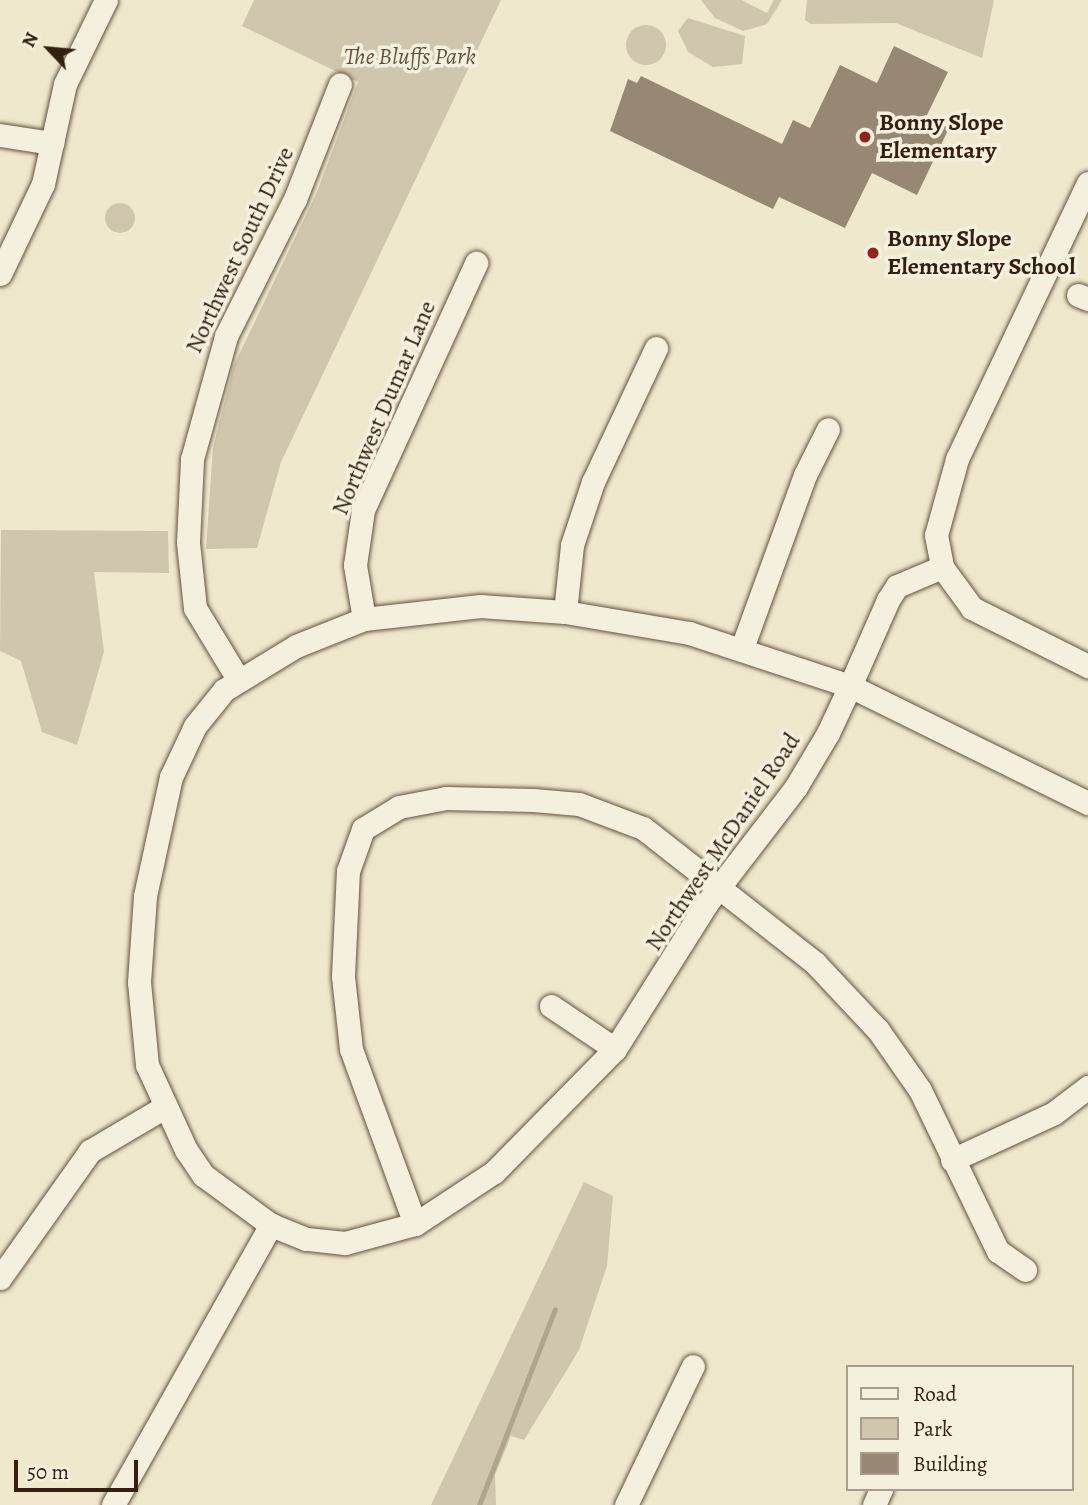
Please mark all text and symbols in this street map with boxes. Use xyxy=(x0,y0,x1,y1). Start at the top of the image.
north arrow xyxy=(14,14,84,84)
text: N xyxy=(15,28,45,52)
park label: The Bluffs Park xyxy=(344,43,476,71)
place label: Bonny Slope Elementary xyxy=(879,109,1004,165)
marker: Bonny Slope Elementary xyxy=(857,129,873,145)
street label: Northwest South Drive xyxy=(180,142,300,358)
place label: Bonny Slope Elementary School xyxy=(887,225,1075,281)
marker: Bonny Slope Elementary School xyxy=(865,245,881,261)
street label: Northwest Dumar Lane xyxy=(326,297,442,519)
street label: Northwest McDaniel Road xyxy=(639,728,807,956)
legend xyxy=(846,1365,1074,1491)
text: Road xyxy=(913,1380,957,1408)
text: Park xyxy=(913,1415,952,1443)
scale bar xyxy=(18,1446,142,1490)
text: Building xyxy=(913,1450,987,1478)
text: 50 m xyxy=(27,1458,69,1486)

